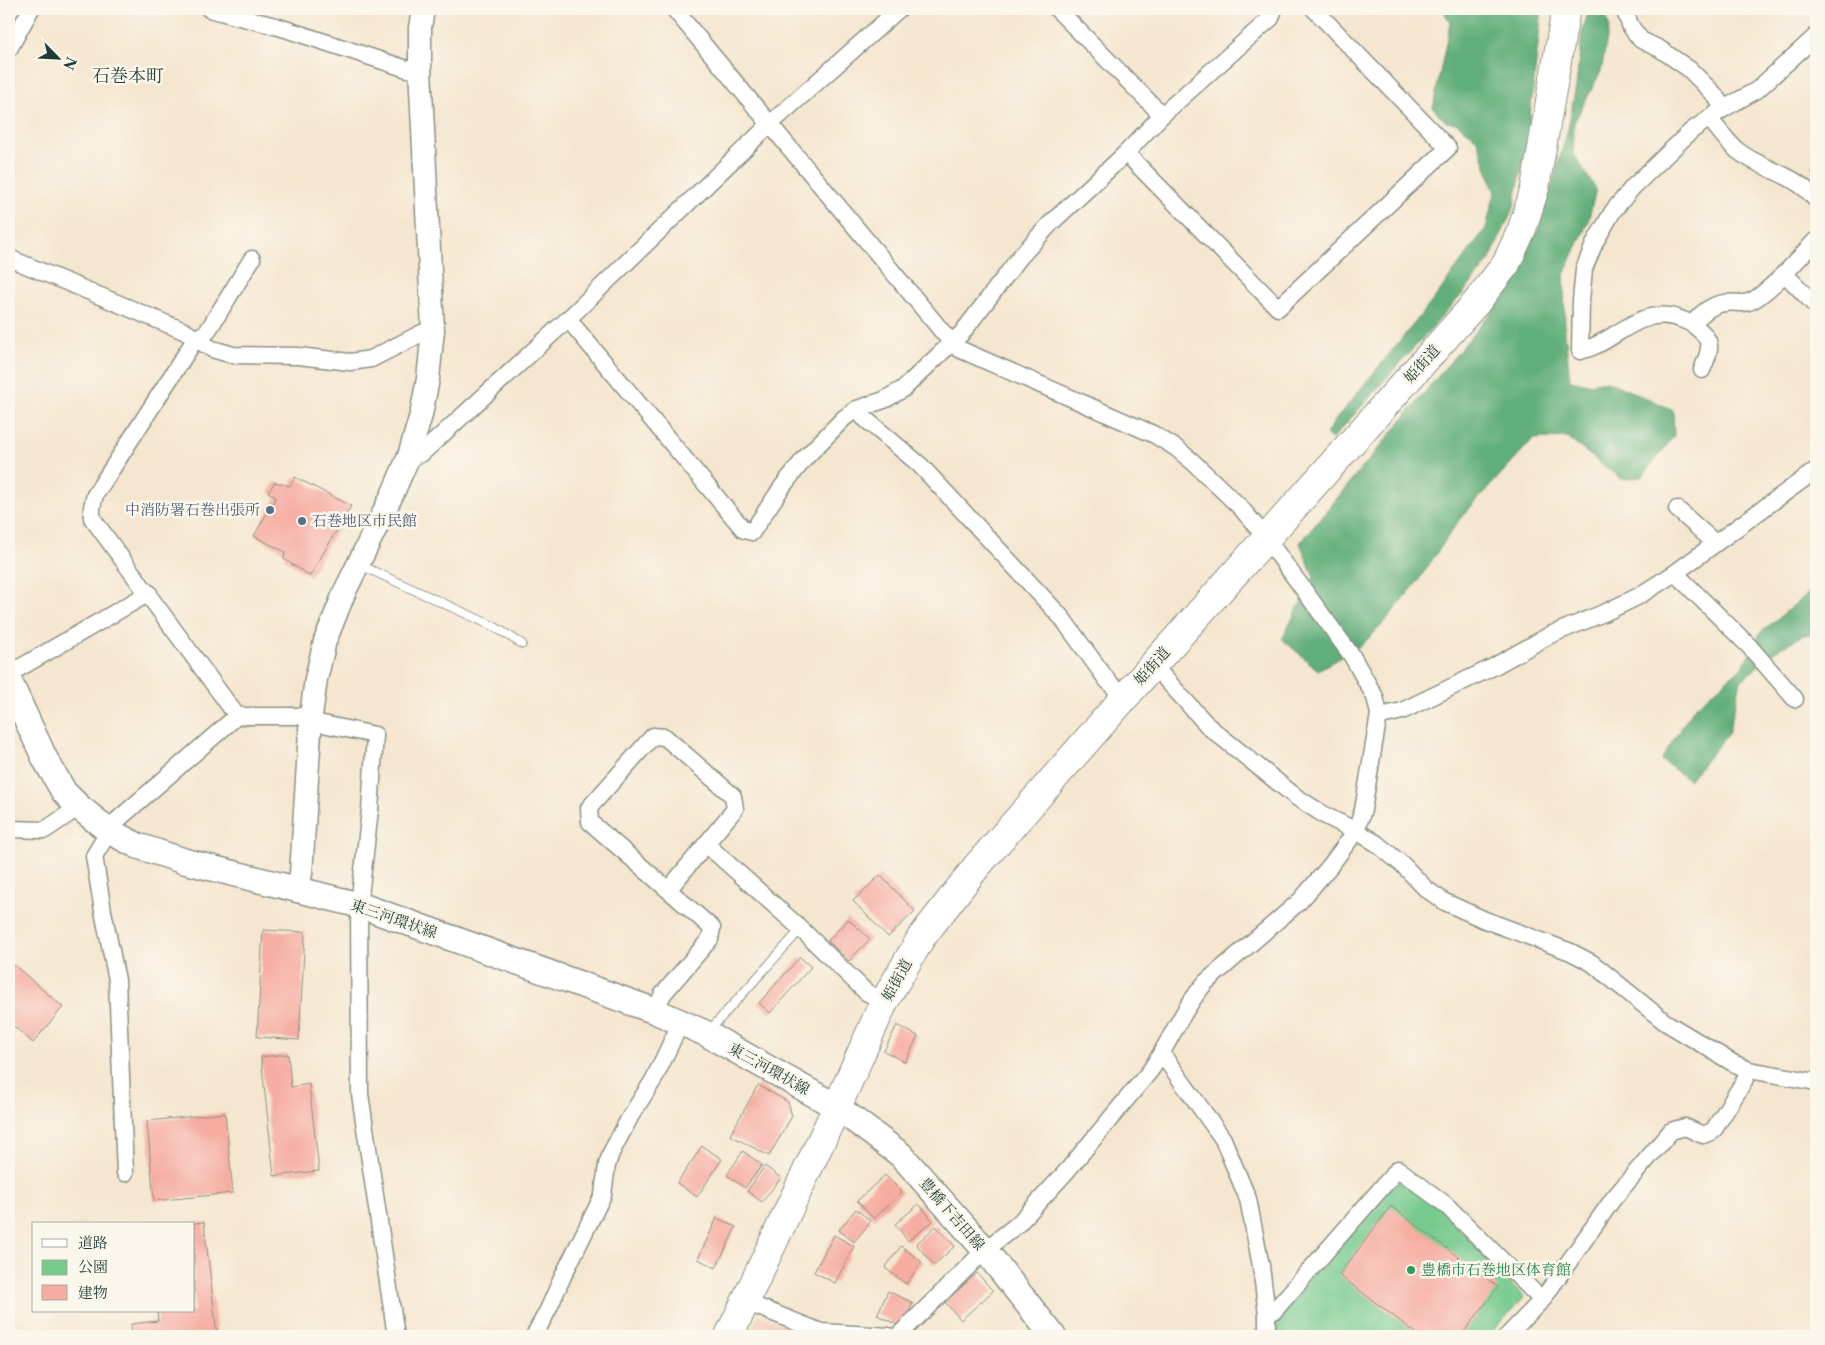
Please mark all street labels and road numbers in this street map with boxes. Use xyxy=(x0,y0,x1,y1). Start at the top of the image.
street label: 姫街道 xyxy=(1400,341,1444,387)
street label: 姫街道 xyxy=(1130,643,1174,689)
street label: 東三河環状線 xyxy=(349,895,440,942)
street label: 姫街道 xyxy=(877,955,916,1004)
street label: 東三河環状線 xyxy=(725,1038,813,1099)
street label: 豊橋下吉田線 xyxy=(916,1173,989,1254)

